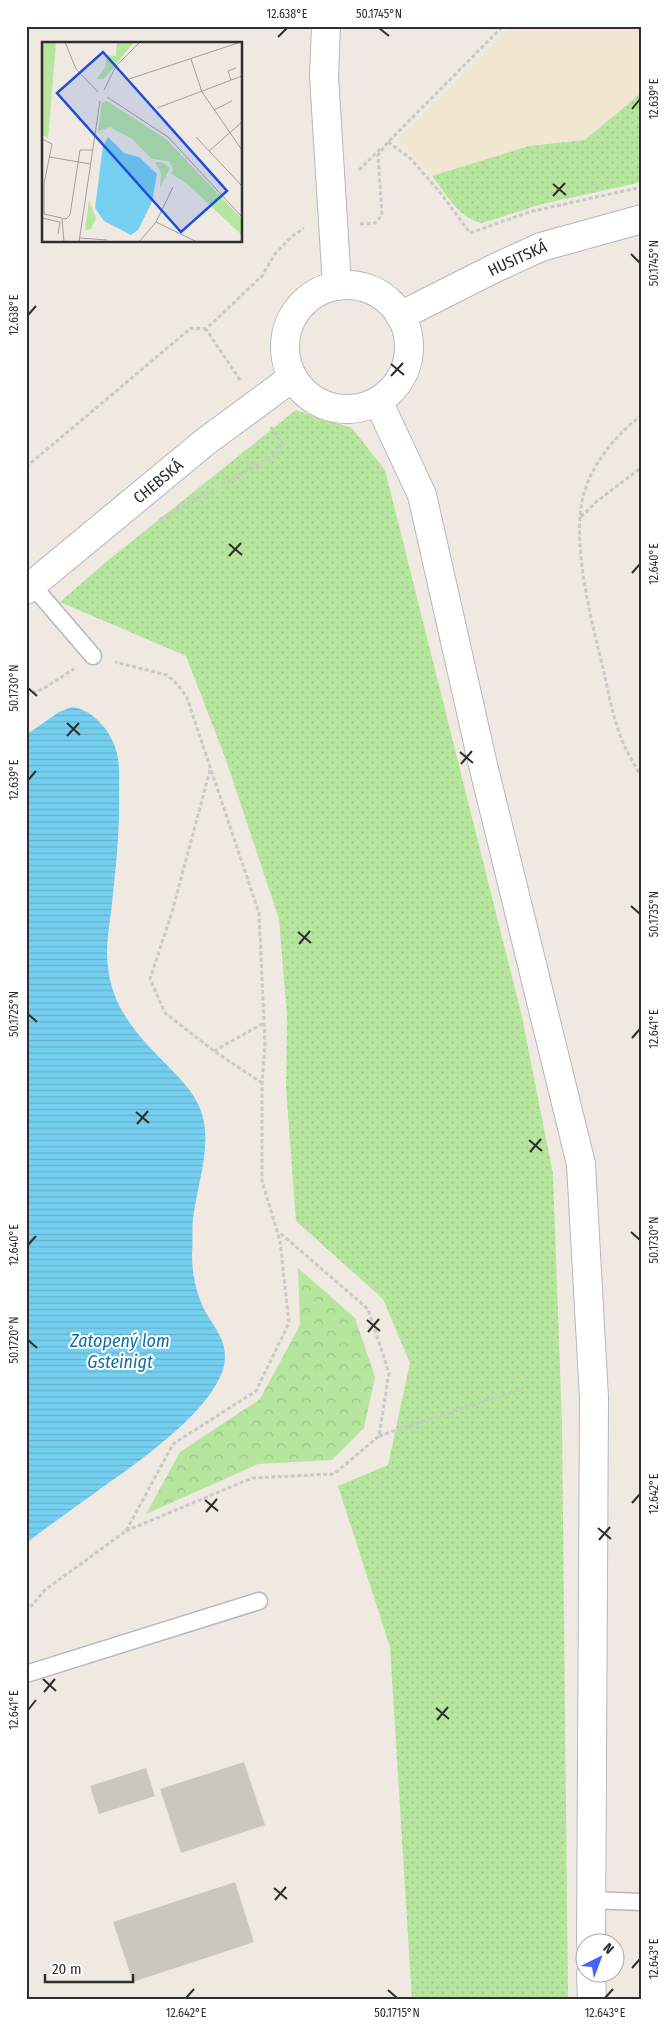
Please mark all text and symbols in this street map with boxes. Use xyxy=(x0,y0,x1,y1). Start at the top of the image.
text: 12.638°E xyxy=(267,7,308,21)
text: 50.1745°N xyxy=(356,7,402,21)
inset map xyxy=(42,42,242,242)
text: 12.639°E xyxy=(647,78,661,119)
street label: HUSITSKÁ xyxy=(484,236,549,280)
text: 50.1745°N xyxy=(647,240,661,286)
text: 12.638°E xyxy=(7,294,21,335)
street label: CHEBSKÁ xyxy=(129,455,187,507)
text: 12.640°E xyxy=(647,543,661,585)
text: 50.1730°N xyxy=(7,664,21,712)
text: 12.639°E xyxy=(7,759,21,800)
text: 50.1735°N xyxy=(647,891,661,937)
text: 50.1725°N xyxy=(7,991,21,1037)
text: 12.641°E xyxy=(647,1009,661,1049)
text: 50.1730°N xyxy=(647,1216,661,1264)
text: 12.640°E xyxy=(7,1224,21,1266)
text: 50.1720°N xyxy=(7,1317,21,1363)
water label: Zatopený lom Gsteinigt xyxy=(69,1330,170,1373)
text: 12.642°E xyxy=(647,1473,661,1514)
text: 12.641°E xyxy=(7,1690,21,1730)
north arrow xyxy=(576,1934,626,1984)
text: 12.643°E xyxy=(647,1938,661,1979)
text: N xyxy=(600,1940,617,1958)
scale bar xyxy=(45,1951,132,1983)
text: 20 m xyxy=(52,1960,82,1978)
text: 12.642°E xyxy=(166,2006,207,2020)
text: 50.1715°N xyxy=(374,2006,420,2020)
text: 12.643°E xyxy=(585,2006,626,2020)

